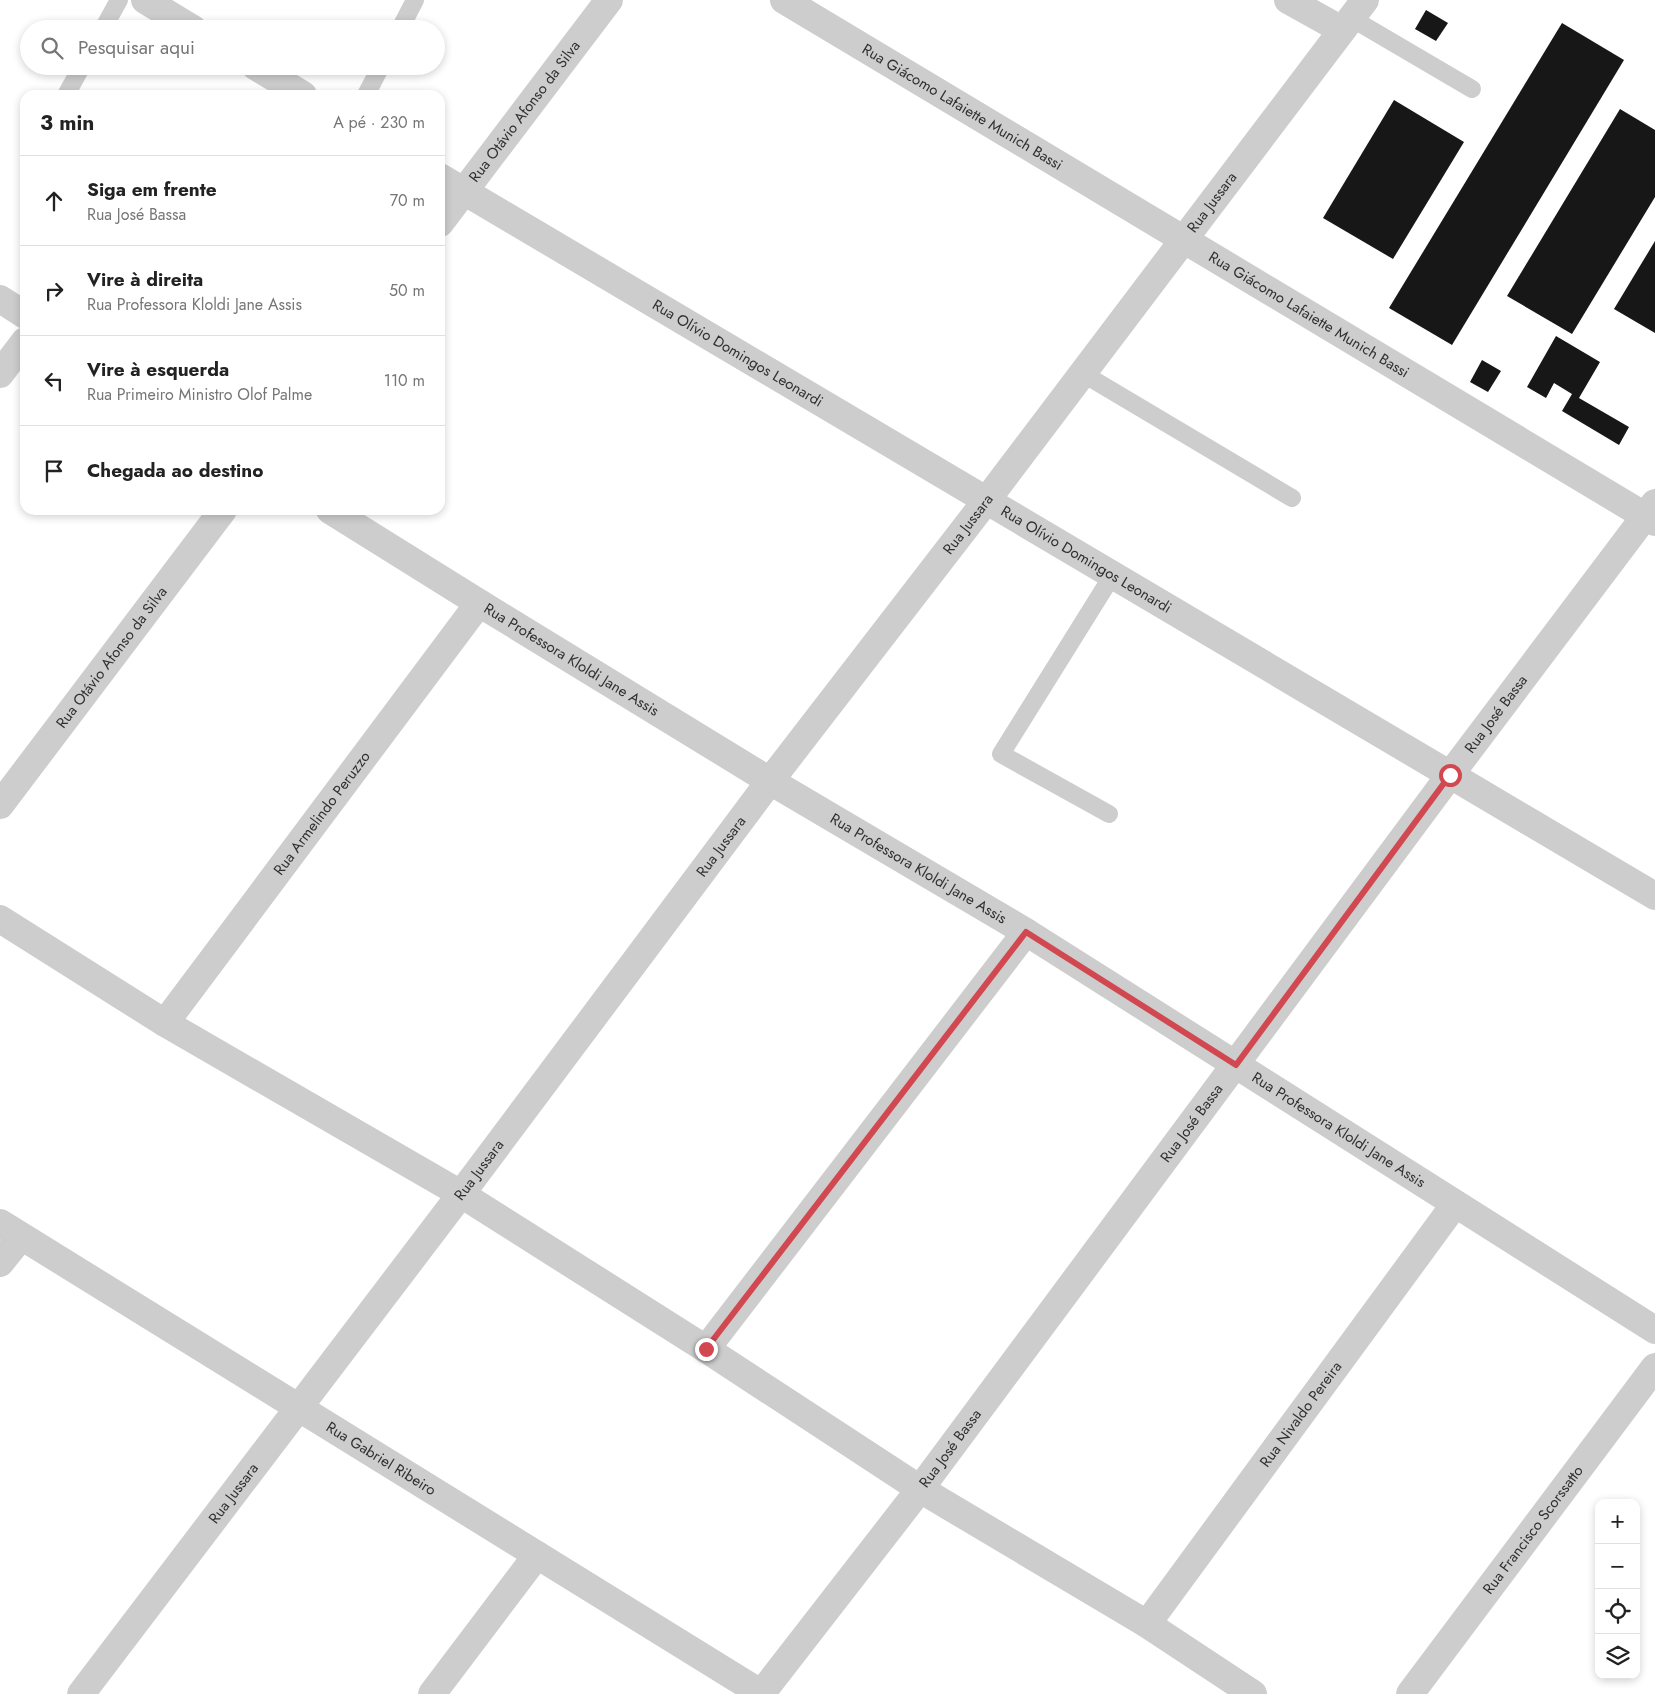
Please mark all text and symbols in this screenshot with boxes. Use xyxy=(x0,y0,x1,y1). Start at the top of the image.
search box xyxy=(20,20,445,75)
icon: search xyxy=(38,34,66,62)
text: Pesquisar aqui xyxy=(78,34,195,61)
street label: Rua Otávio Afonso da Silva xyxy=(464,36,585,187)
street label: Rua Giácomo Lafaiette Munich Bassi xyxy=(858,38,1067,176)
text: 3 min xyxy=(40,108,94,138)
text: A pé · 230 m xyxy=(333,111,425,134)
street label: Rua Jussara xyxy=(1182,167,1242,237)
text: Siga em frente xyxy=(87,176,217,203)
icon: ahead xyxy=(40,187,68,215)
text: 70 m xyxy=(390,189,425,212)
text: Rua José Bassa xyxy=(87,203,186,226)
street label: Rua Giácomo Lafaiette Munich Bassi xyxy=(1205,246,1413,383)
text: Vire à direita xyxy=(87,266,203,293)
icon: right xyxy=(40,277,68,305)
text: 50 m xyxy=(389,279,425,302)
text: Rua Professora Kloldi Jane Assis xyxy=(87,293,302,316)
street label: Rua Olívio Domingos Leonardi xyxy=(648,294,827,412)
text: Vire à esquerda xyxy=(87,356,229,383)
icon: left xyxy=(40,367,68,395)
text: 110 m xyxy=(384,369,425,392)
text: Rua Primeiro Ministro Olof Palme xyxy=(87,383,312,406)
icon: arrive xyxy=(40,457,68,485)
text: Chegada ao destino xyxy=(87,457,263,484)
street label: Rua Jussara xyxy=(938,489,998,559)
street label: Rua Olívio Domingos Leonardi xyxy=(997,500,1176,619)
street label: Rua Otávio Afonso da Silva xyxy=(51,582,172,733)
street label: Rua Professora Kloldi Jane Assis xyxy=(480,598,663,722)
street label: Rua José Bassa xyxy=(1459,670,1533,758)
street label: Rua Armelindo Peruzzo xyxy=(268,747,376,880)
route start xyxy=(1439,764,1462,787)
street label: Rua Professora Kloldi Jane Assis xyxy=(826,808,1011,929)
street label: Rua Jussara xyxy=(691,811,751,882)
street label: Rua Professora Kloldi Jane Assis xyxy=(1248,1067,1430,1193)
street label: Rua José Bassa xyxy=(1155,1079,1228,1167)
street label: Rua Jussara xyxy=(449,1135,509,1205)
route end xyxy=(695,1338,718,1361)
street label: Rua Nivaldo Pereira xyxy=(1254,1357,1347,1472)
street label: Rua José Bassa xyxy=(914,1404,987,1492)
street label: Rua Gabriel Ribeiro xyxy=(322,1416,440,1501)
street label: Rua Jussara xyxy=(203,1458,264,1528)
street label: Rua Francisco Scorssatto xyxy=(1477,1461,1588,1599)
map controls xyxy=(1595,1499,1640,1679)
button: + xyxy=(1595,1499,1640,1544)
button: − xyxy=(1595,1544,1640,1589)
button: locate xyxy=(1595,1589,1640,1634)
button: layers xyxy=(1595,1634,1640,1679)

